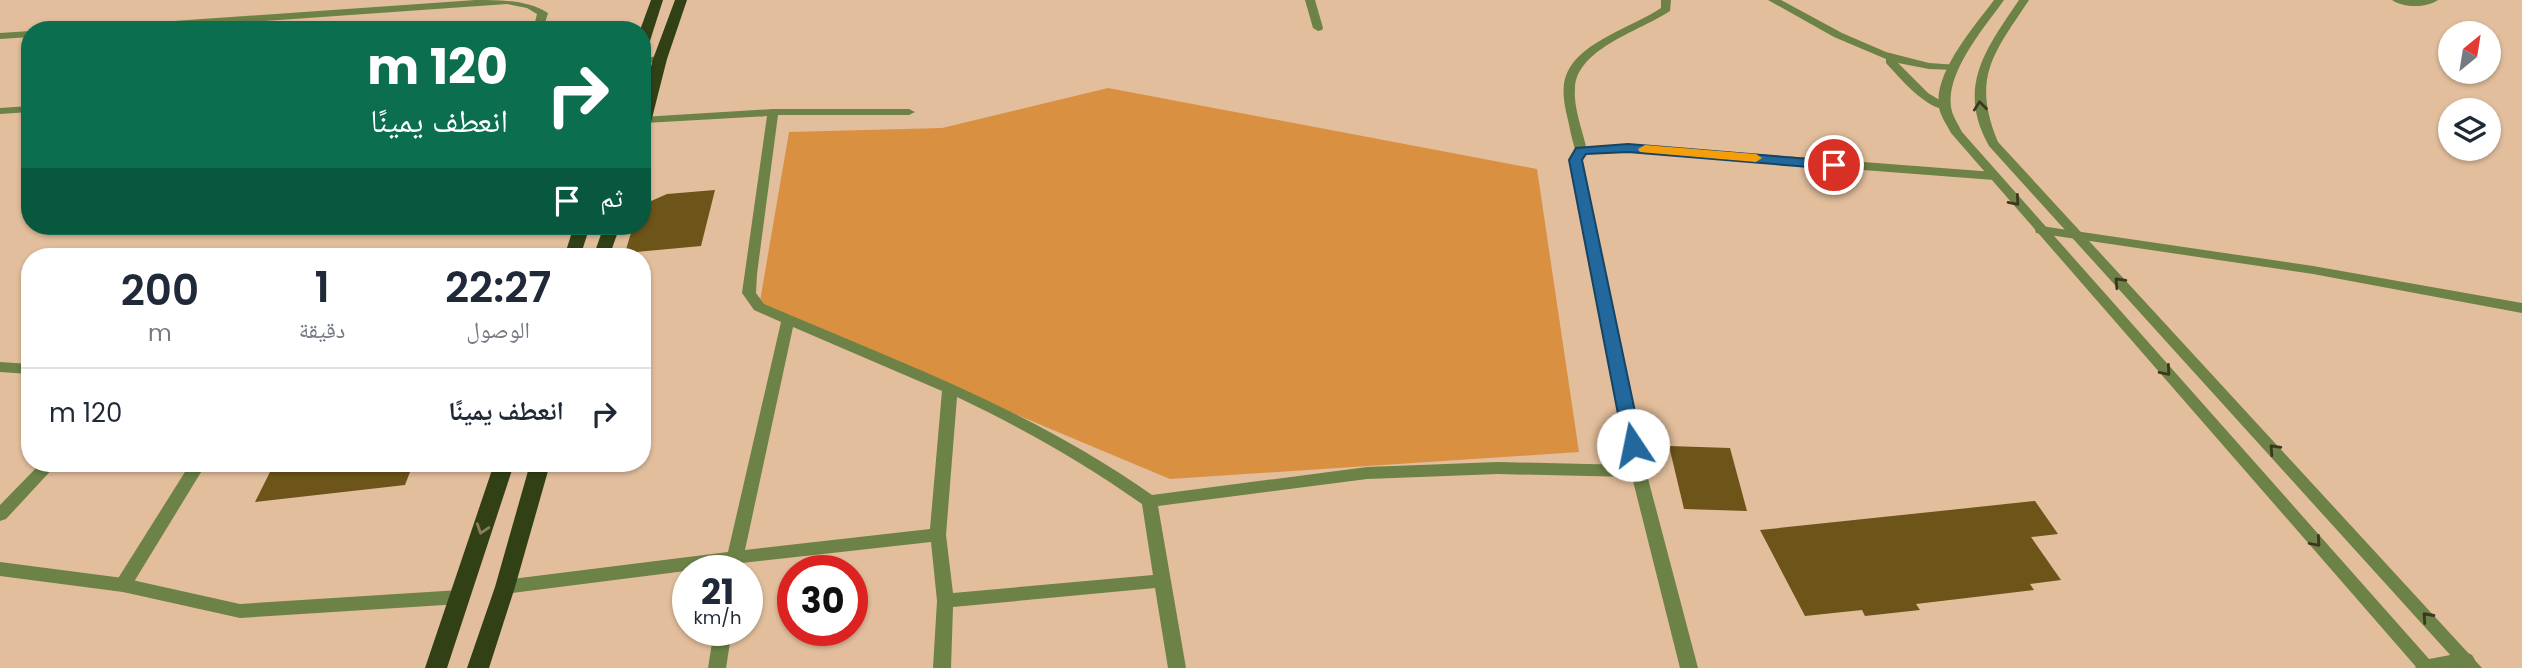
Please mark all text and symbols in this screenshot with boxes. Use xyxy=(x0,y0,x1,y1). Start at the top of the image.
north arrow xyxy=(2438,21,2501,84)
map controls xyxy=(2438,21,2501,161)
text: 120 m xyxy=(367,33,508,101)
icon: right xyxy=(532,49,623,140)
text: انعطف يمينًا xyxy=(370,98,508,143)
button: layers xyxy=(2438,98,2501,161)
one-way arrow xyxy=(1972,101,1987,112)
pin xyxy=(1804,135,1864,195)
icon: arrive xyxy=(1815,146,1853,184)
text: ثم xyxy=(600,180,623,216)
icon: arrive xyxy=(548,182,586,220)
one-way arrow xyxy=(2007,192,2019,205)
text: 1 xyxy=(314,258,330,317)
text: 22:27 xyxy=(445,258,551,317)
text: 200 xyxy=(121,261,199,320)
one-way arrow xyxy=(2115,277,2128,290)
text: دقيقة xyxy=(299,314,345,346)
text: الوصول xyxy=(466,314,530,346)
text: m xyxy=(148,317,172,349)
one-way arrow xyxy=(2158,363,2170,376)
text: انعطف يمينًا xyxy=(448,393,564,429)
text: 120 m xyxy=(49,395,122,431)
icon: right xyxy=(585,395,623,433)
position arrow xyxy=(1596,408,1670,482)
one-way arrow xyxy=(2270,444,2283,457)
one-way arrow xyxy=(476,522,491,534)
one-way arrow xyxy=(2308,533,2320,546)
speed limit sign: 30 xyxy=(777,555,868,646)
text: 21 xyxy=(701,567,734,616)
text: km/h xyxy=(694,605,741,630)
one-way arrow xyxy=(2423,612,2435,625)

